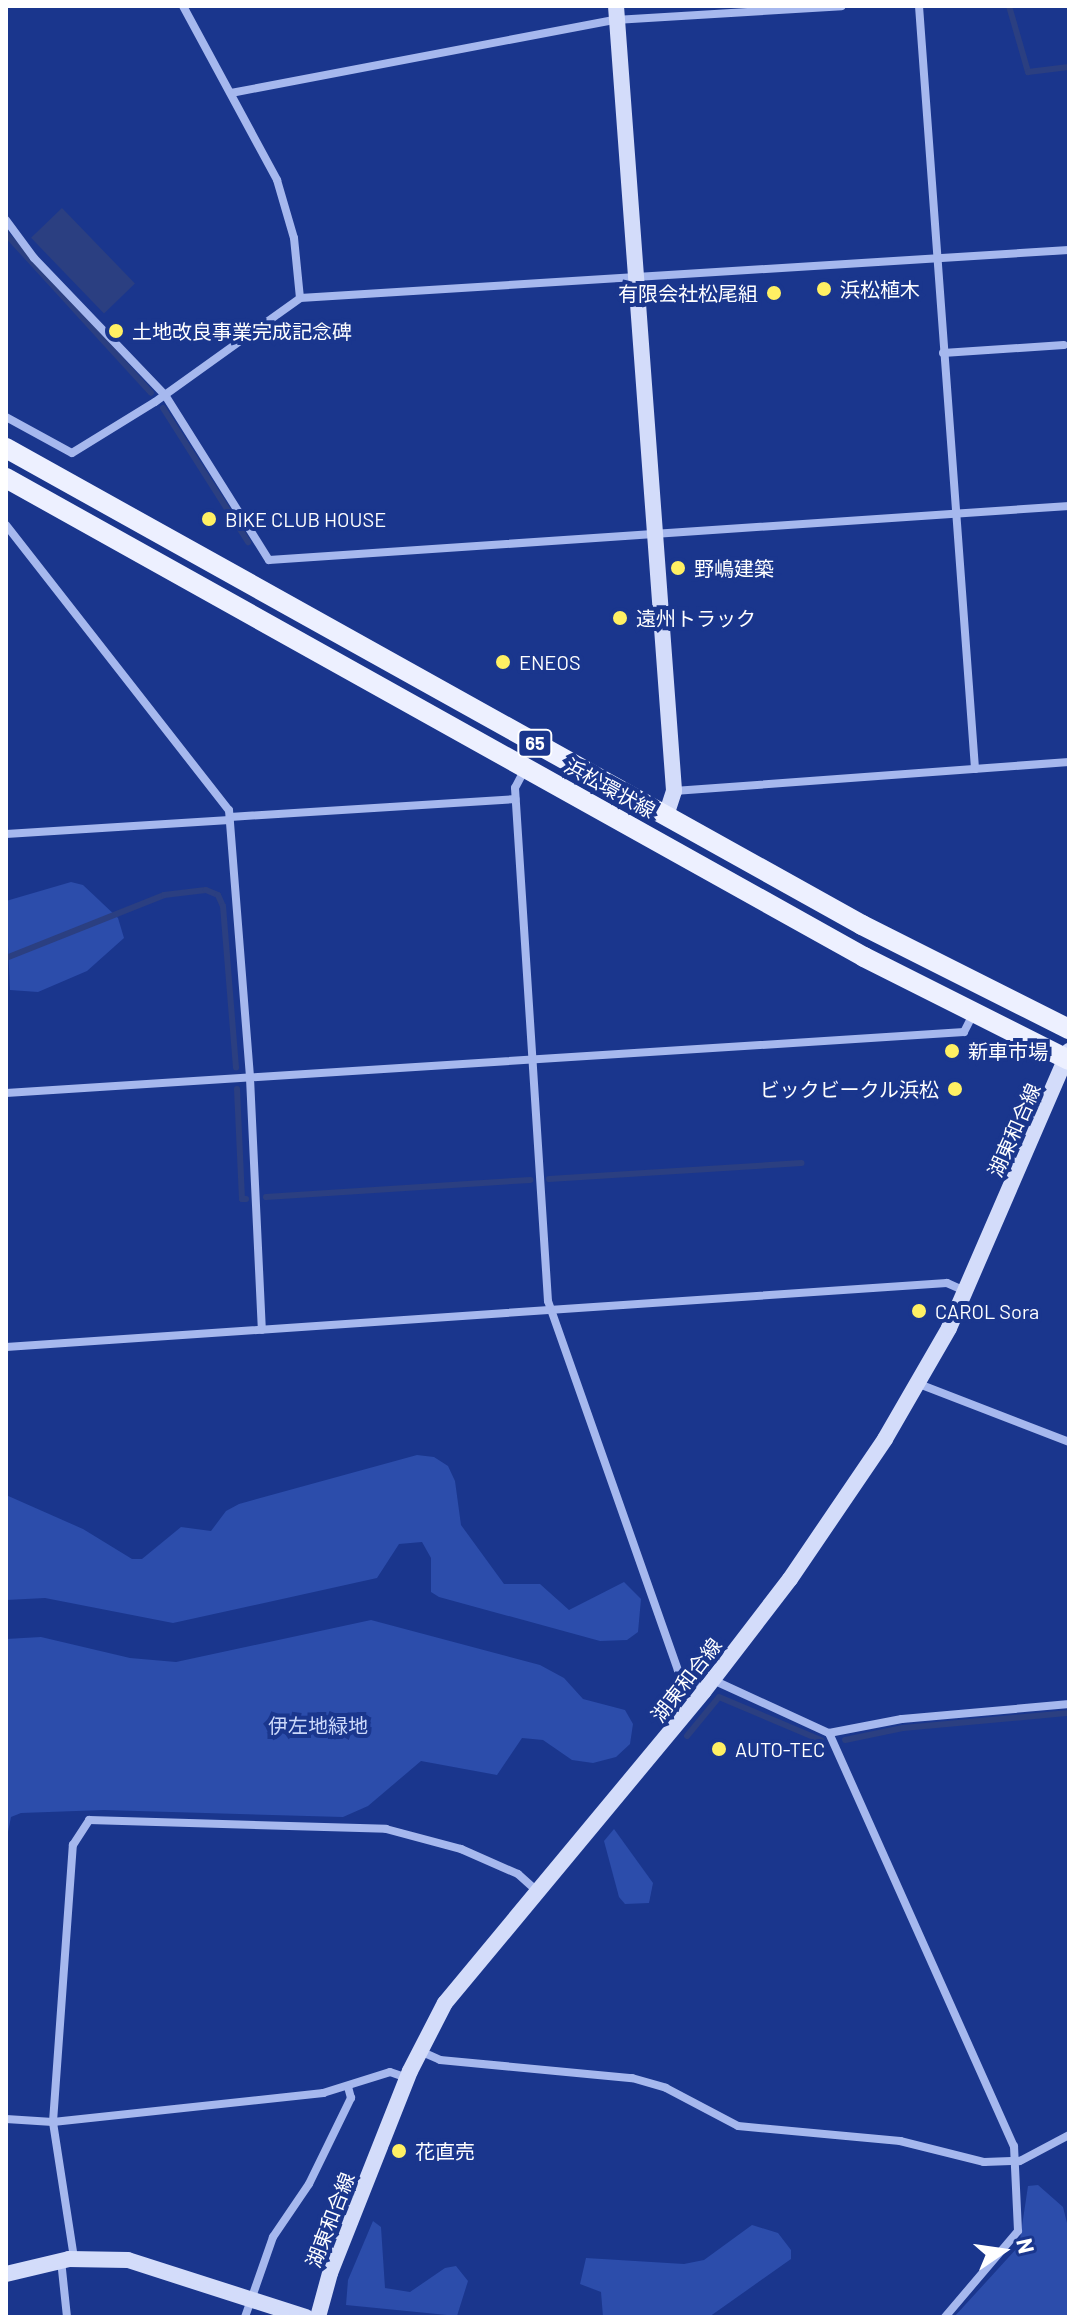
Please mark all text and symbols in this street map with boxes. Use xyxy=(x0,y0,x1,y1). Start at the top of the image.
place label: 浜松植木 xyxy=(840,277,920,301)
marker: 浜松植木 xyxy=(815,280,833,298)
place label: 有限会社松尾組 xyxy=(618,281,758,305)
marker: 有限会社松尾組 xyxy=(765,284,783,302)
place label: 土地改良事業完成記念碑 xyxy=(132,319,352,343)
marker: 土地改良事業完成記念碑 xyxy=(107,322,125,340)
place label: BIKE CLUB HOUSE xyxy=(225,507,386,531)
marker: BIKE CLUB HOUSE xyxy=(200,510,218,528)
place label: 野嶋建築 xyxy=(694,556,774,580)
marker: 野嶋建築 xyxy=(669,559,687,577)
place label: 遠州トラック xyxy=(636,606,756,630)
marker: 遠州トラック xyxy=(611,609,629,627)
place label: ENEOS xyxy=(519,650,581,674)
marker: ENEOS xyxy=(494,653,512,671)
road number: 65 xyxy=(517,729,553,757)
street label: 浜松環状線 xyxy=(560,753,660,823)
place label: 新車市場 xyxy=(968,1039,1048,1063)
marker: 新車市場 xyxy=(943,1042,961,1060)
place label: ビックビークル浜松 xyxy=(759,1077,939,1101)
street label: 湖東和合線 xyxy=(983,1079,1045,1181)
marker: ビックビークル浜松 xyxy=(946,1080,964,1098)
place label: CAROL Sora xyxy=(935,1299,1039,1323)
marker: CAROL Sora xyxy=(910,1302,928,1320)
street label: 湖東和合線 xyxy=(646,1633,726,1727)
park label: 伊左地緑地 xyxy=(268,1713,368,1737)
place label: AUTO-TEC xyxy=(735,1737,825,1761)
marker: AUTO-TEC xyxy=(710,1740,728,1758)
place label: 花直売 xyxy=(415,2139,475,2163)
marker: 花直売 xyxy=(390,2142,408,2160)
street label: 湖東和合線 xyxy=(301,2169,359,2271)
north arrow xyxy=(963,2211,1043,2291)
text: N xyxy=(1012,2236,1041,2256)

